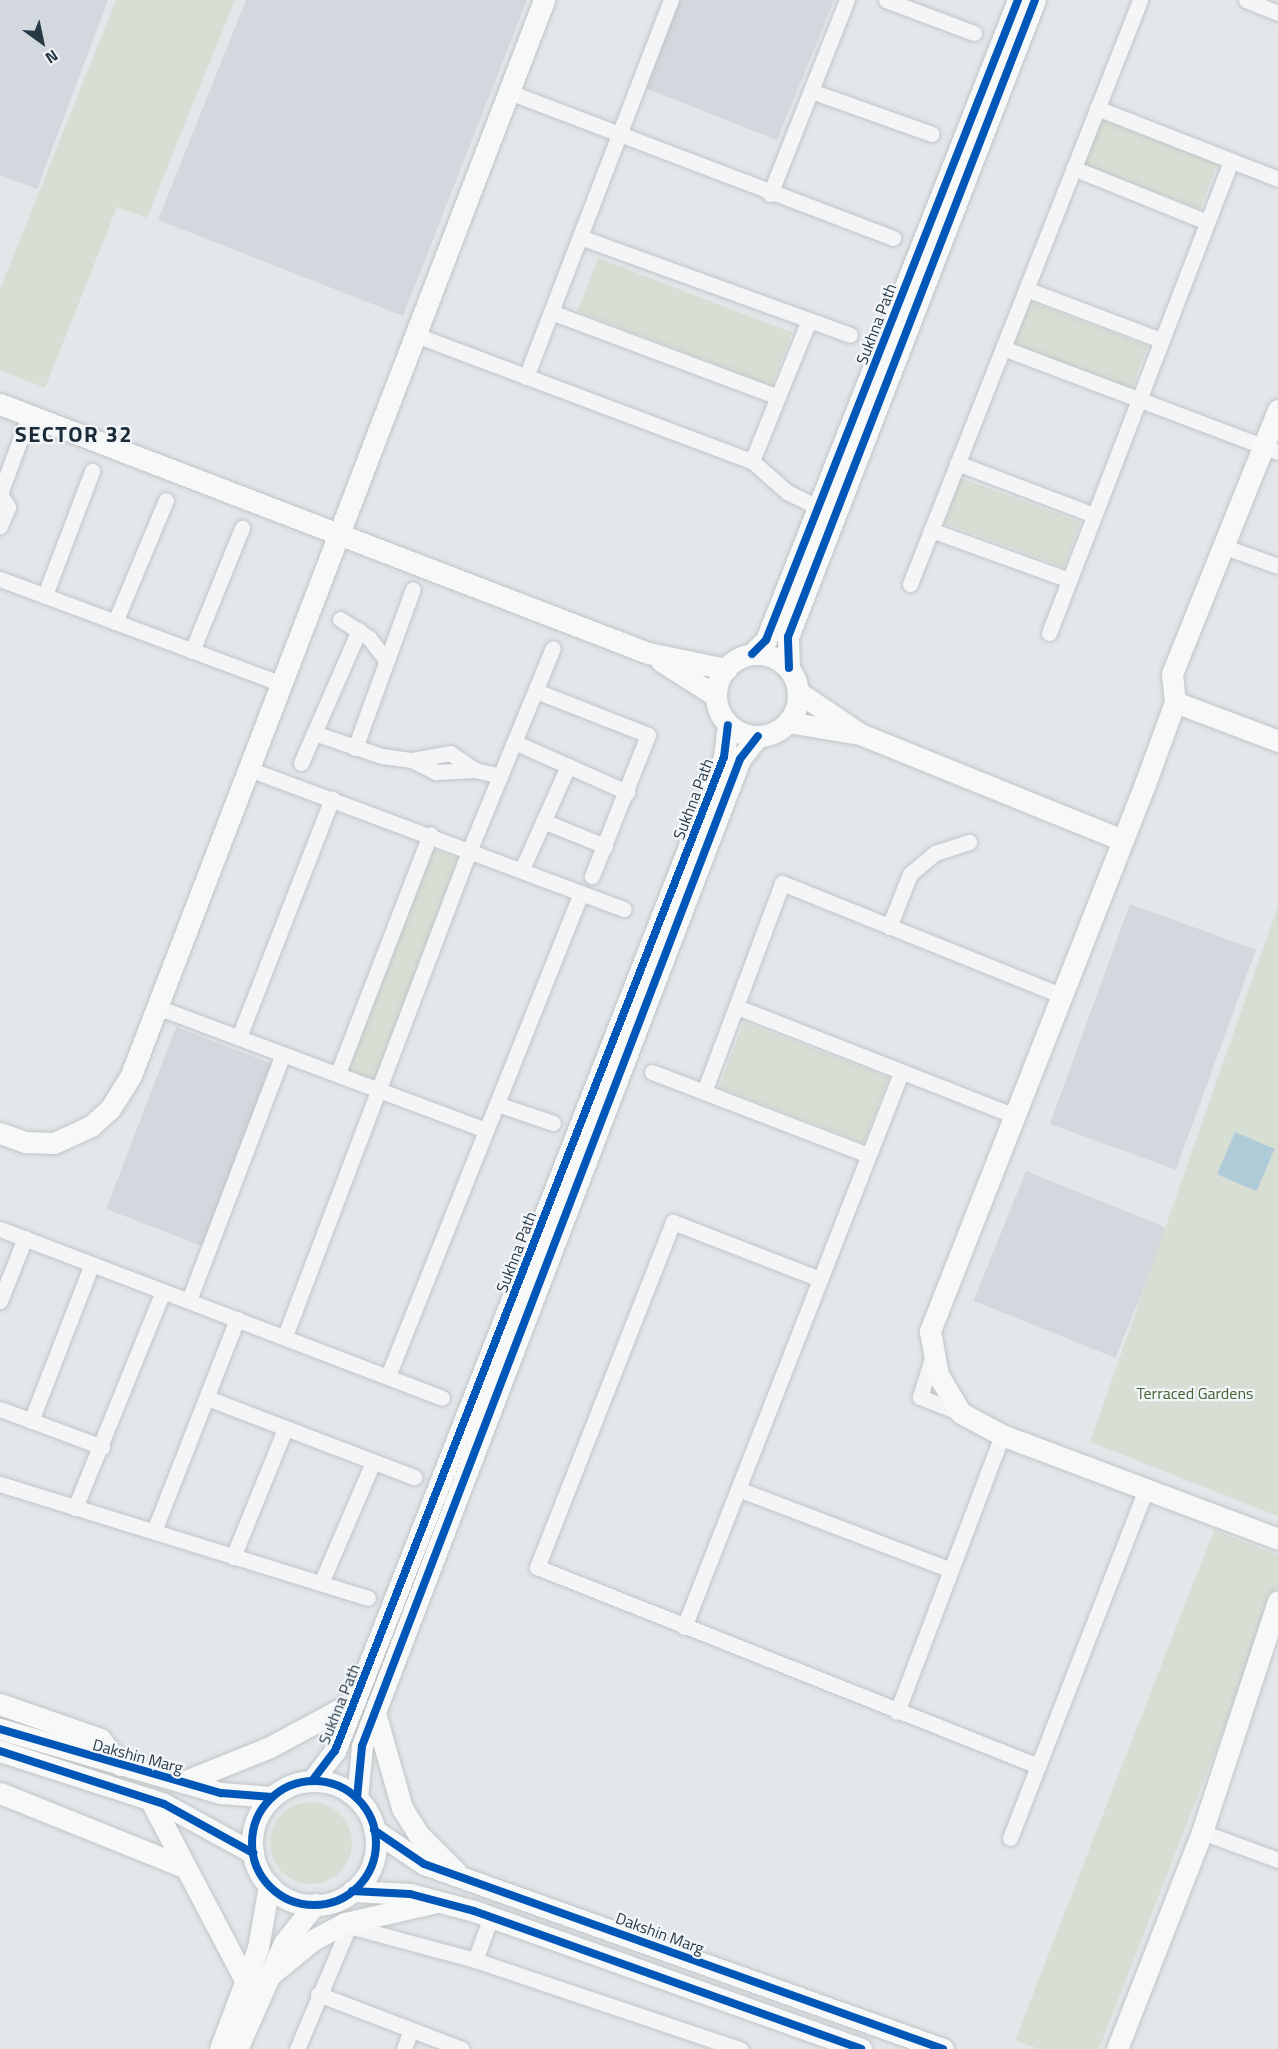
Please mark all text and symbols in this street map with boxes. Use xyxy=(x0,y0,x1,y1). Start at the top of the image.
north arrow xyxy=(12,12,72,72)
text: N xyxy=(41,44,63,70)
street label: Sukhna Path xyxy=(852,281,900,367)
district label: SECTOR 32 xyxy=(15,422,133,448)
street label: Sukhna Path xyxy=(669,756,717,842)
street label: Sukhna Path xyxy=(492,1209,540,1295)
park label: Terraced Gardens xyxy=(1137,1383,1253,1403)
street label: Sukhna Path xyxy=(314,1661,364,1747)
street label: Dakshin Marg xyxy=(91,1735,185,1777)
street label: Dakshin Marg xyxy=(613,1908,707,1958)

